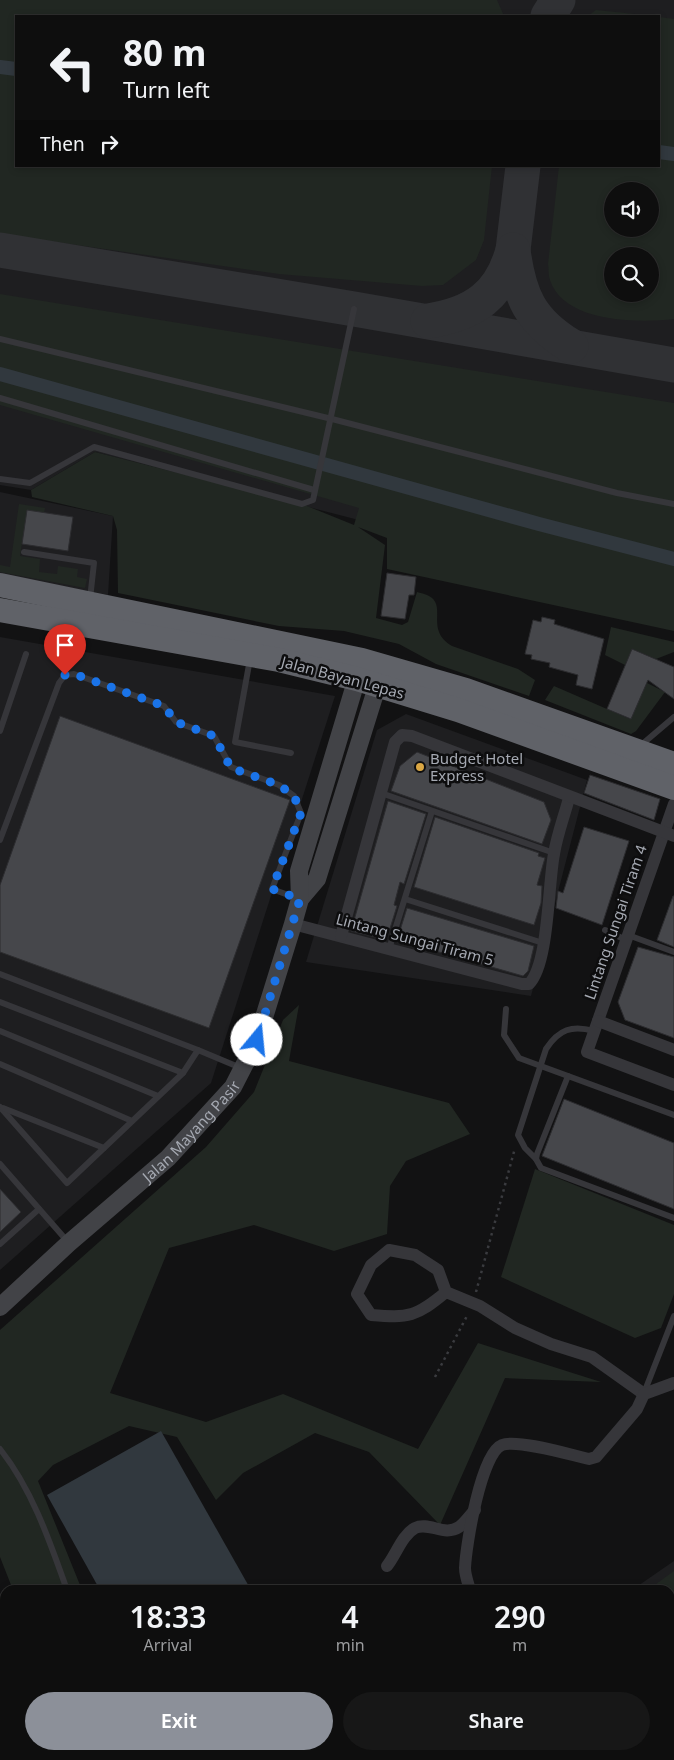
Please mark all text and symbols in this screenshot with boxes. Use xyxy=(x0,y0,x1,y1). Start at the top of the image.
text: 80 m xyxy=(123,29,206,76)
icon: left xyxy=(40,35,105,100)
text: Turn left xyxy=(123,74,210,104)
icon: right xyxy=(95,130,123,158)
text: Then xyxy=(40,131,85,157)
map controls xyxy=(604,182,659,302)
button: sound xyxy=(604,182,659,237)
button: search xyxy=(604,247,659,302)
pin xyxy=(44,624,86,675)
icon: arrive xyxy=(51,631,79,659)
street label: Jalan Bayan Lepas xyxy=(277,650,407,703)
place label: Budget Hotel Express xyxy=(430,748,523,785)
marker: Budget Hotel Express xyxy=(414,761,426,773)
street label: Lintang Sungai Tiram 4 xyxy=(579,842,651,1002)
street label: Lintang Sungai Tiram 5 xyxy=(334,908,496,970)
position arrow xyxy=(230,1013,282,1065)
street label: Jalan Mayang Pasir xyxy=(136,1077,245,1187)
text: 18:33 xyxy=(129,1596,206,1637)
text: 4 xyxy=(342,1596,359,1637)
text: 290 xyxy=(494,1596,546,1637)
text: Arrival xyxy=(143,1634,192,1656)
text: min xyxy=(336,1634,365,1656)
text: m xyxy=(512,1634,527,1656)
button: Exit xyxy=(25,1692,333,1750)
button: Share xyxy=(343,1692,650,1750)

